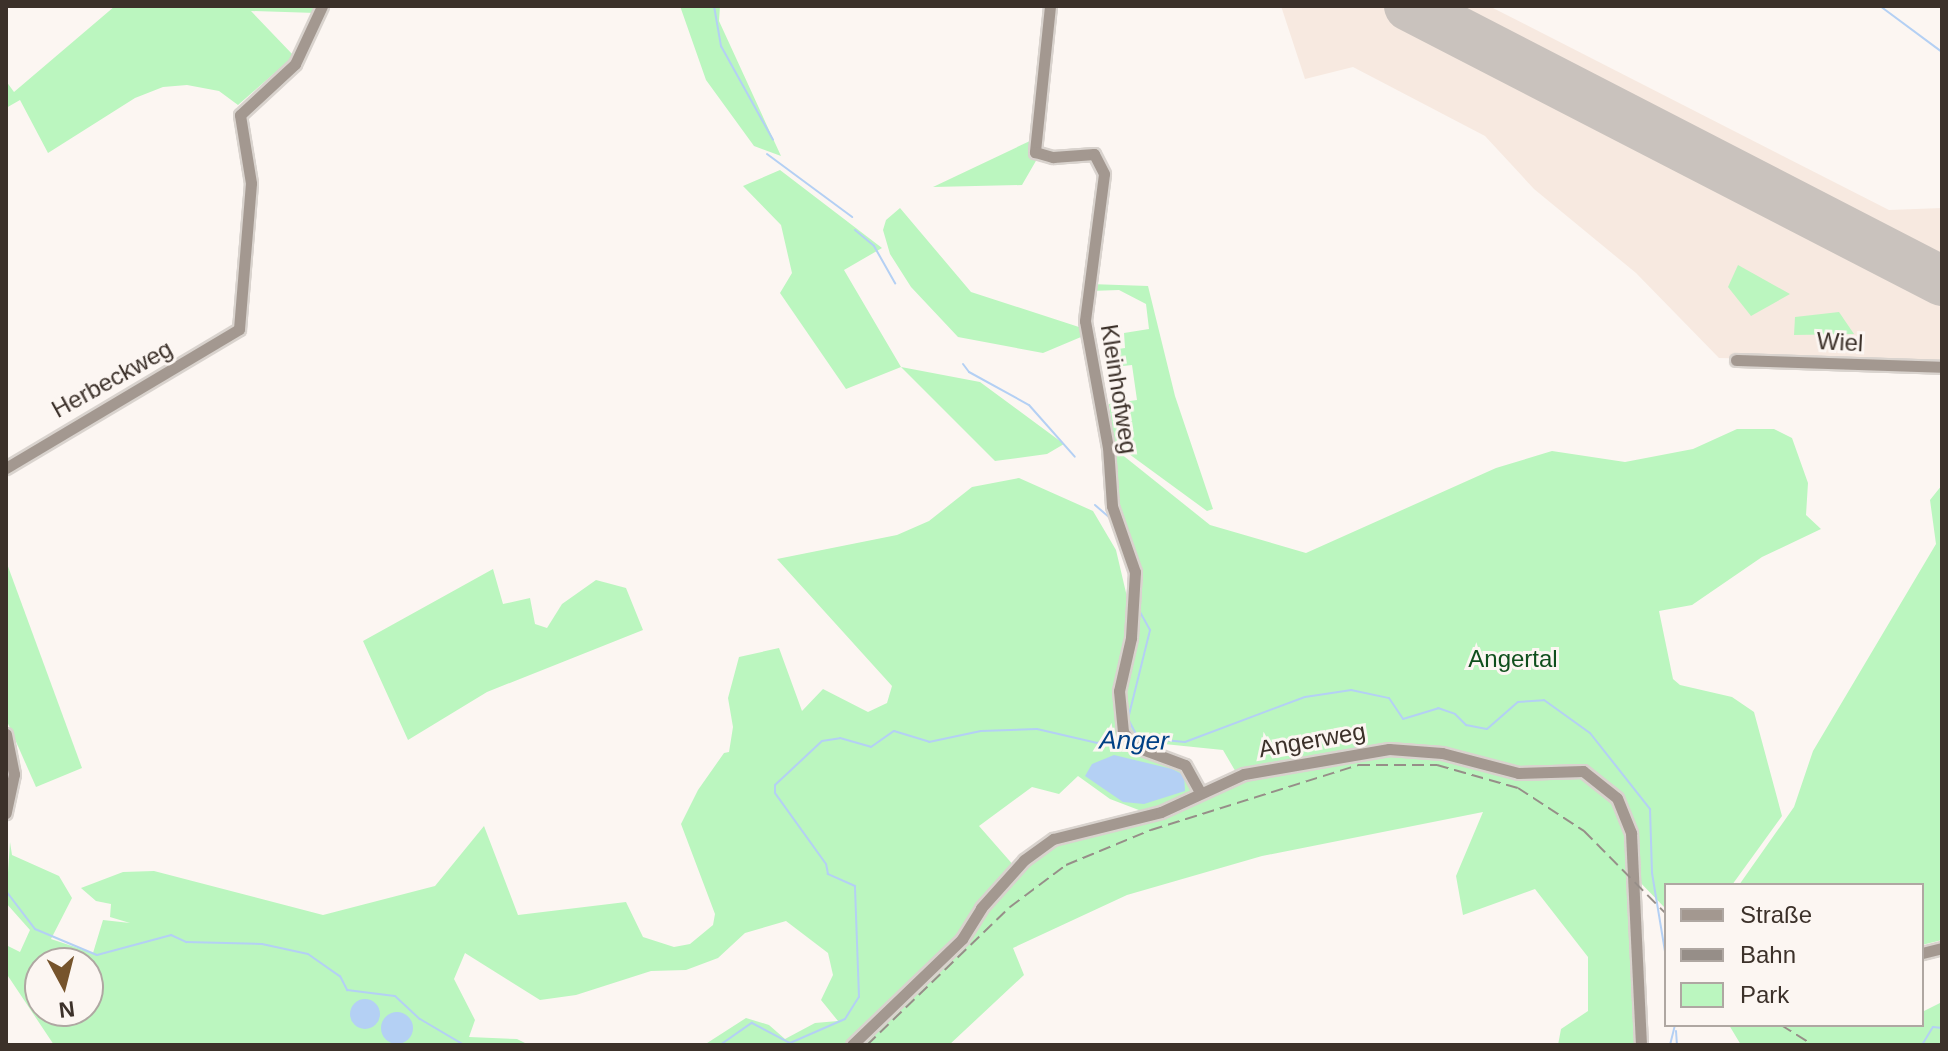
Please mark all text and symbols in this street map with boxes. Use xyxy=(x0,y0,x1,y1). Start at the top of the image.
street label: Kleinhofweg xyxy=(1095,322,1143,456)
street label: Wiel xyxy=(1816,326,1864,358)
street label: Herbeckweg xyxy=(47,334,177,424)
park label: Angertal xyxy=(1468,645,1558,673)
street label: Angerweg xyxy=(1256,716,1368,764)
water label: Anger xyxy=(1099,725,1169,757)
legend xyxy=(1664,883,1924,1027)
text: Straße xyxy=(1740,901,1812,928)
text: Bahn xyxy=(1740,941,1796,968)
north arrow xyxy=(24,947,104,1027)
text: Park xyxy=(1740,981,1789,1008)
text: N xyxy=(57,996,76,1023)

